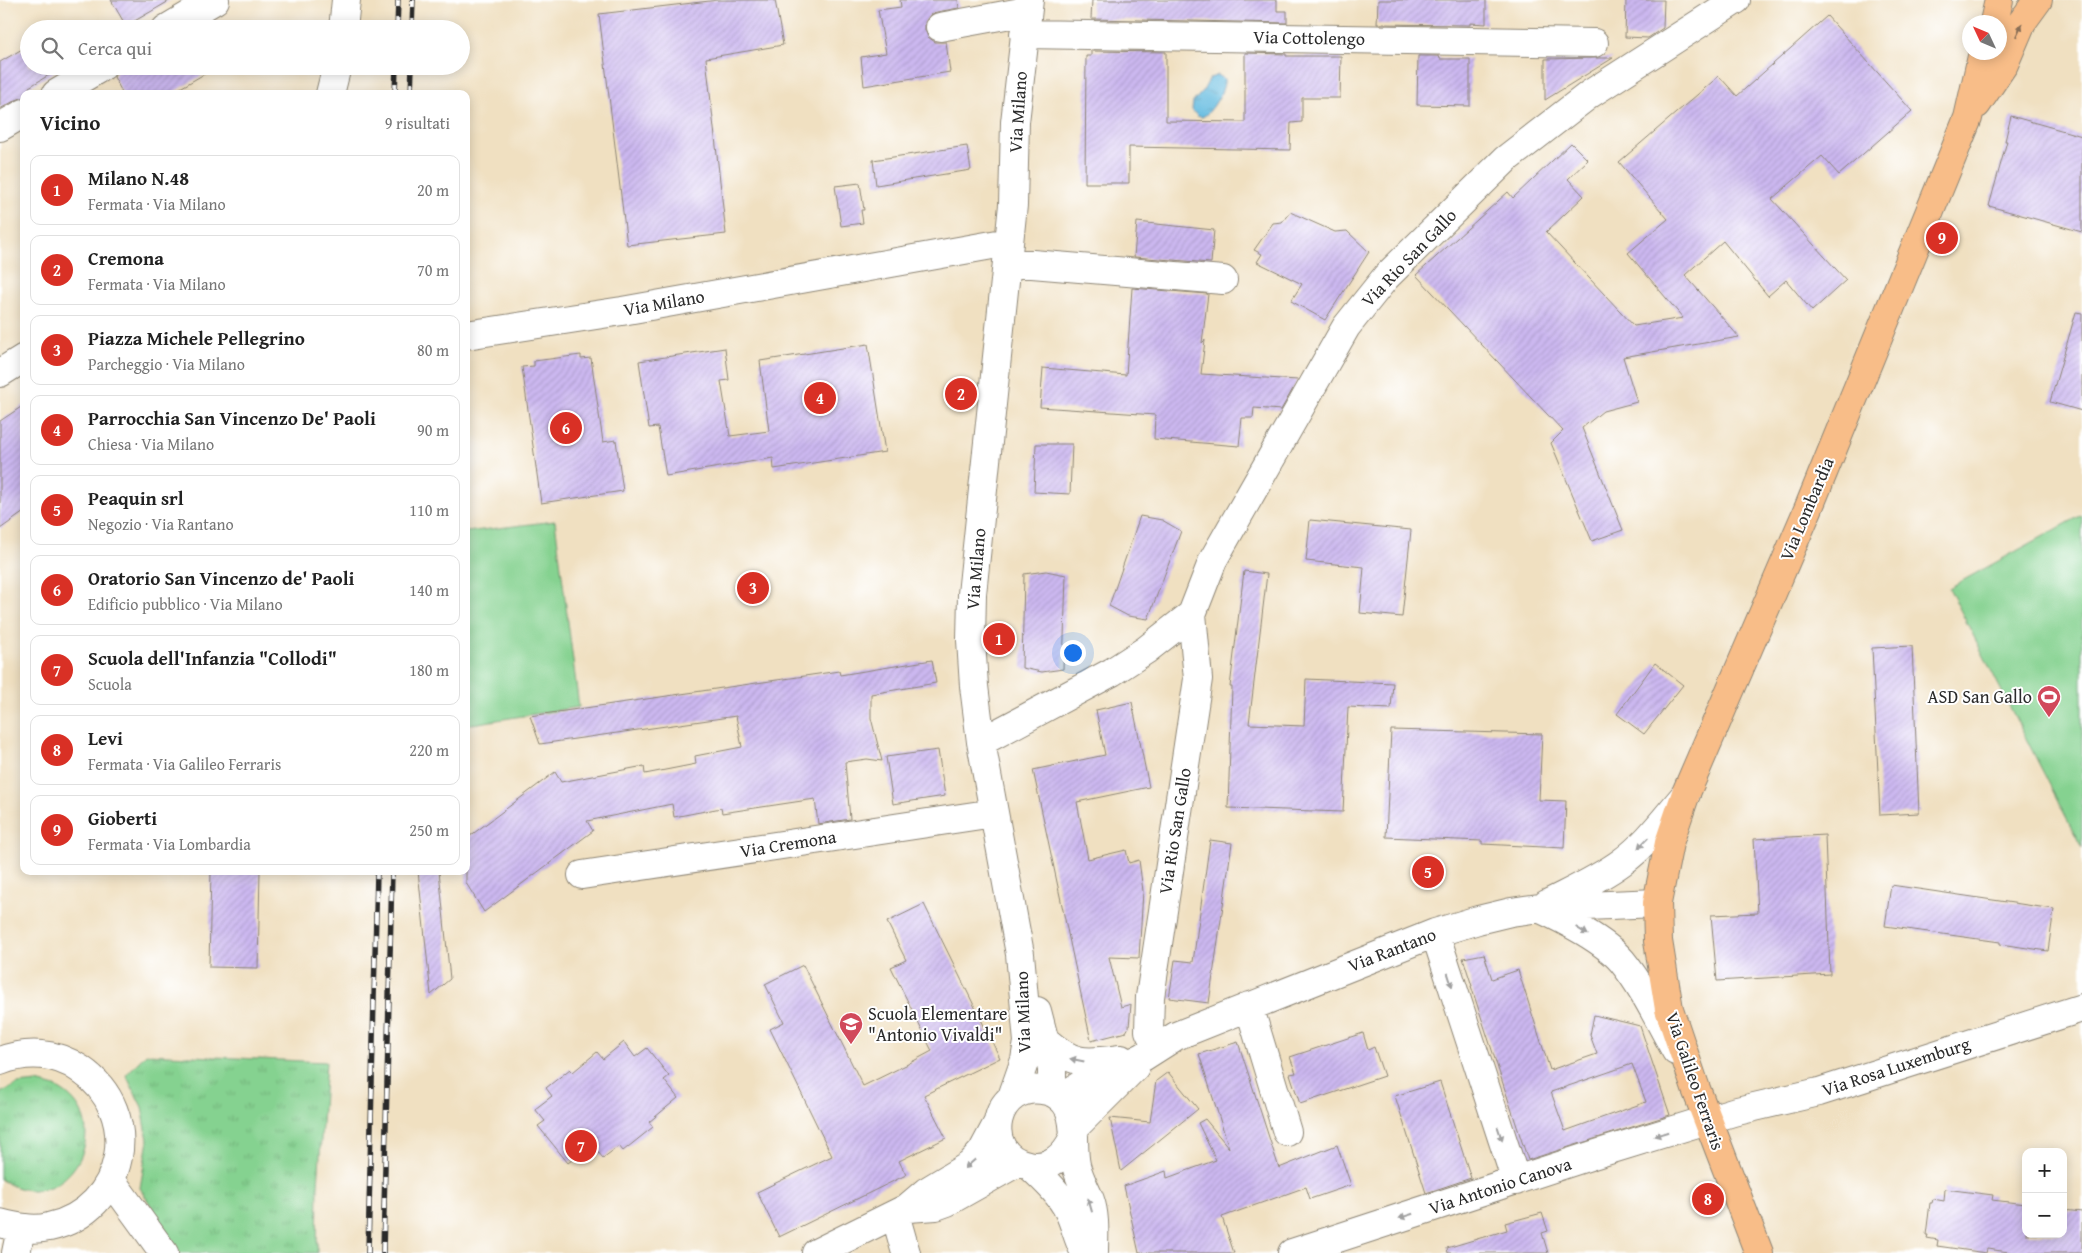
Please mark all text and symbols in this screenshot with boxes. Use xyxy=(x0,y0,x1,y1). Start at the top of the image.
north arrow xyxy=(1962,15,2007,60)
search box xyxy=(20,20,470,75)
street label: Via Cottolengo xyxy=(1253,23,1365,52)
one-way arrow xyxy=(2015,23,2023,37)
icon: search xyxy=(38,34,66,62)
text: Cerca qui xyxy=(78,34,152,62)
street label: Via Milano xyxy=(1001,70,1034,154)
text: Vicino xyxy=(40,107,100,138)
text: 9 risultati xyxy=(385,111,450,135)
text: Milano N.48 xyxy=(88,164,189,192)
text: 1 xyxy=(53,178,61,202)
text: 20 m xyxy=(417,178,449,202)
text: Fermata · Via Milano xyxy=(88,192,226,216)
street label: Via Rio San Gallo xyxy=(1355,202,1463,313)
pin: 9 xyxy=(1926,219,1958,257)
text: Cremona xyxy=(88,244,164,272)
text: 2 xyxy=(53,258,61,282)
text: 70 m xyxy=(417,258,449,282)
text: Fermata · Via Milano xyxy=(88,272,226,296)
street label: Via Milano xyxy=(621,282,707,323)
text: Piazza Michele Pellegrino xyxy=(88,324,305,352)
text: 3 xyxy=(53,338,61,362)
text: 80 m xyxy=(417,338,449,362)
text: Parcheggio · Via Milano xyxy=(88,352,245,376)
pin: 2 xyxy=(945,375,977,413)
pin: 4 xyxy=(804,379,836,417)
text: Parrocchia San Vincenzo De' Paoli xyxy=(88,404,376,432)
pin: 6 xyxy=(550,409,582,447)
text: 4 xyxy=(53,418,61,442)
text: 90 m xyxy=(417,418,449,442)
text: Chiesa · Via Milano xyxy=(88,432,214,456)
street label: Via Lombardia xyxy=(1773,452,1841,565)
text: Peaquin srl xyxy=(88,484,184,512)
text: 5 xyxy=(53,498,61,522)
text: 110 m xyxy=(409,498,449,522)
text: Negozio · Via Rantano xyxy=(88,512,234,536)
street label: Via Milano xyxy=(958,527,993,611)
text: Oratorio San Vincenzo de' Paoli xyxy=(88,564,355,592)
pin: 3 xyxy=(737,569,769,607)
text: 6 xyxy=(53,578,61,602)
text: 140 m xyxy=(409,578,449,602)
text: Edificio pubblico · Via Milano xyxy=(88,592,283,616)
pin: 1 xyxy=(983,620,1015,658)
your location xyxy=(1060,640,1086,666)
text: Scuola dell'Infanzia "Collodi" xyxy=(88,644,337,672)
text: 7 xyxy=(53,658,61,682)
text: 180 m xyxy=(409,658,449,682)
text: Scuola xyxy=(88,672,132,696)
place label: ASD San Gallo xyxy=(1928,683,2032,710)
sports icon: ASD San Gallo xyxy=(2036,684,2062,718)
text: Levi xyxy=(88,724,123,752)
text: 8 xyxy=(53,738,61,762)
text: 220 m xyxy=(409,738,449,762)
text: Fermata · Via Galileo Ferraris xyxy=(88,752,281,776)
street label: Via Rio San Gallo xyxy=(1151,766,1198,896)
text: Gioberti xyxy=(88,804,157,832)
text: 9 xyxy=(53,818,61,842)
text: 250 m xyxy=(409,818,449,842)
street label: Via Cremona xyxy=(738,822,839,864)
text: Fermata · Via Lombardia xyxy=(88,832,251,856)
one-way arrow xyxy=(1637,837,1649,849)
pin: 5 xyxy=(1412,853,1444,891)
street label: Via Rantano xyxy=(1344,920,1440,979)
one-way arrow xyxy=(1576,926,1589,936)
street label: Via Milano xyxy=(1008,971,1037,1053)
one-way arrow xyxy=(1447,972,1454,987)
place label: Scuola Elementare "Antonio Vivaldi" xyxy=(868,1000,1008,1048)
street label: Via Galileo Ferraris xyxy=(1659,1008,1732,1154)
school or university icon: Scuola Elementare "Antonio Vivaldi" xyxy=(838,1011,864,1045)
street label: Via Rosa Luxemburg xyxy=(1818,1030,1974,1103)
one-way arrow xyxy=(1070,1056,1085,1064)
pin: 7 xyxy=(565,1127,597,1165)
one-way arrow xyxy=(1497,1127,1505,1142)
one-way arrow xyxy=(1653,1131,1668,1139)
map controls xyxy=(2022,1148,2067,1238)
button: + xyxy=(2022,1148,2067,1193)
street label: Via Antonio Canova xyxy=(1425,1150,1575,1221)
one-way arrow xyxy=(964,1158,976,1170)
pin: 8 xyxy=(1692,1180,1724,1218)
button: − xyxy=(2022,1193,2067,1238)
one-way arrow xyxy=(1086,1197,1094,1212)
one-way arrow xyxy=(1399,1213,1414,1221)

